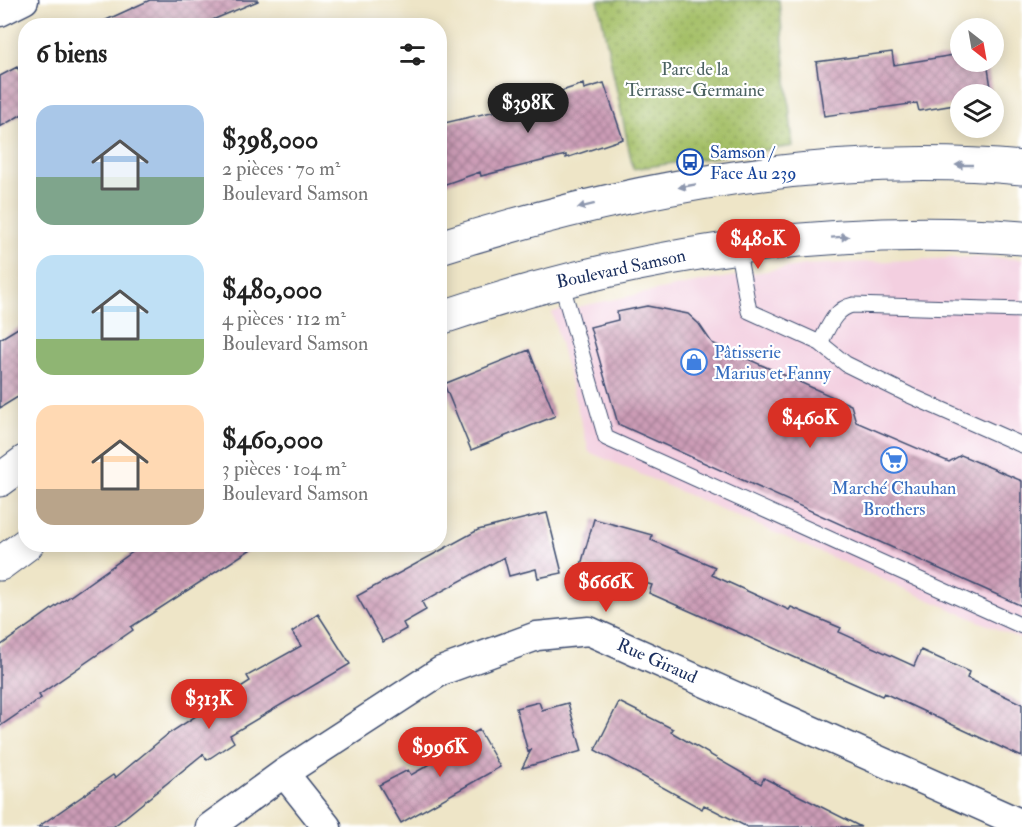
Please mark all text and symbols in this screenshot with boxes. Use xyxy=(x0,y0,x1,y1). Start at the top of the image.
north arrow xyxy=(950,18,1004,72)
map controls xyxy=(950,18,1004,138)
text: 6 biens xyxy=(36,38,107,70)
icon: filters xyxy=(396,38,429,71)
park label: Parc de la Terrasse-Germaine xyxy=(625,58,765,102)
pin: $398K xyxy=(486,83,570,134)
button: layers xyxy=(950,84,1004,138)
text: $398K xyxy=(502,90,554,115)
text: $398,000 xyxy=(222,124,318,156)
icon: home xyxy=(84,129,156,201)
place label: Samson / Face Au 239 xyxy=(710,141,796,185)
bus stop icon: Samson / Face Au 239 xyxy=(675,147,705,177)
text: 2 pièces · 70 m² xyxy=(222,156,340,181)
one-way arrow xyxy=(954,160,973,170)
text: Boulevard Samson xyxy=(222,181,368,206)
one-way arrow xyxy=(677,182,696,191)
one-way arrow xyxy=(577,201,596,211)
pin: $480K xyxy=(716,219,800,270)
text: $480K xyxy=(730,226,786,251)
one-way arrow xyxy=(831,232,850,242)
street label: Boulevard Samson xyxy=(554,244,688,294)
text: $480,000 xyxy=(222,274,322,306)
icon: home xyxy=(84,279,156,351)
text: 4 pièces · 112 m² xyxy=(222,306,346,331)
text: Boulevard Samson xyxy=(222,331,368,356)
place label: Pâtisserie Marius et Fanny xyxy=(714,341,832,385)
shop icon: Pâtisserie Marius et Fanny xyxy=(679,347,709,377)
pin: $460K xyxy=(768,398,852,449)
text: $460K xyxy=(782,405,838,430)
text: $460,000 xyxy=(222,424,323,456)
icon: home xyxy=(84,429,156,501)
supermarket icon: Marché Chauhan Brothers xyxy=(879,445,909,475)
text: 3 pièces · 104 m² xyxy=(222,456,346,481)
place label: Marché Chauhan Brothers xyxy=(832,477,956,521)
text: Boulevard Samson xyxy=(222,481,368,506)
pin: $666K xyxy=(564,562,648,613)
text: $666K xyxy=(578,569,634,594)
street label: Rue Giraud xyxy=(613,633,701,689)
pin: $313K xyxy=(167,679,251,730)
text: $313K xyxy=(185,686,233,711)
pin: $996K xyxy=(398,727,482,778)
text: $996K xyxy=(412,734,468,759)

